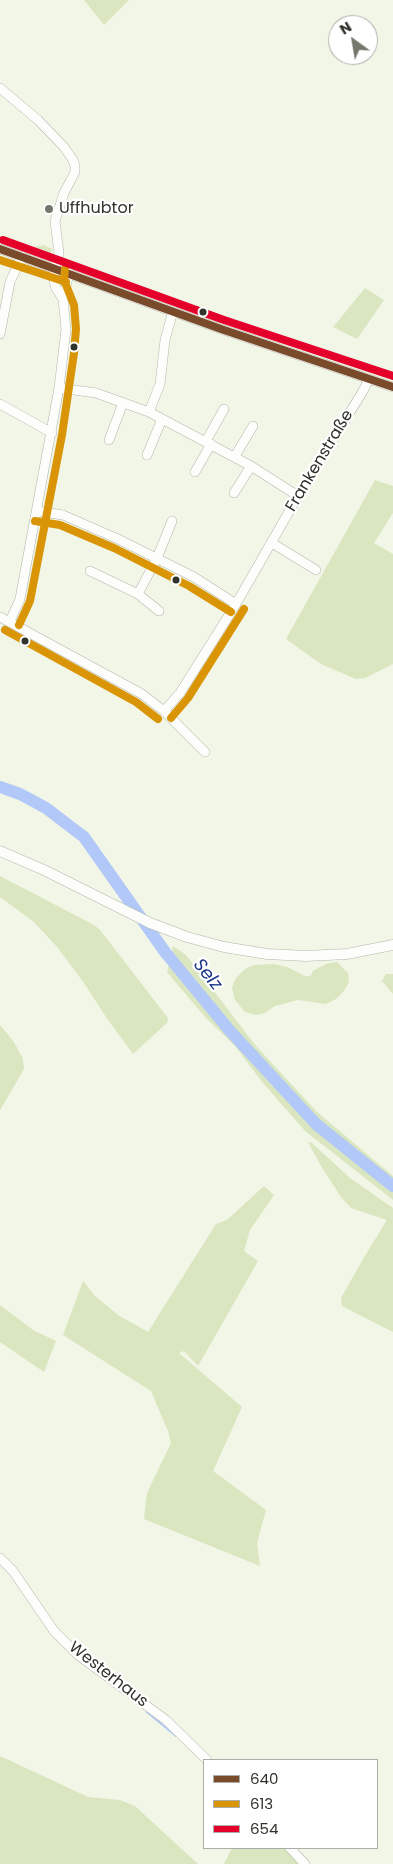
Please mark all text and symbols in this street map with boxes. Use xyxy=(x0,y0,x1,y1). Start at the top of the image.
north arrow xyxy=(328,15,378,65)
text: N xyxy=(336,17,355,39)
place label: Uffhubtor xyxy=(59,199,134,219)
marker: Uffhubtor xyxy=(43,203,55,215)
unlabelled marker xyxy=(198,307,208,317)
unlabelled marker xyxy=(69,342,79,352)
street label: Frankenstraße xyxy=(282,407,358,515)
unlabelled marker xyxy=(171,575,181,585)
unlabelled marker xyxy=(20,636,30,646)
water label: Selz xyxy=(188,955,226,995)
street label: Westerhaus xyxy=(65,1638,151,1712)
legend xyxy=(203,1759,378,1849)
text: 640 xyxy=(250,1768,278,1789)
text: 613 xyxy=(250,1793,273,1814)
text: 654 xyxy=(250,1818,278,1839)

